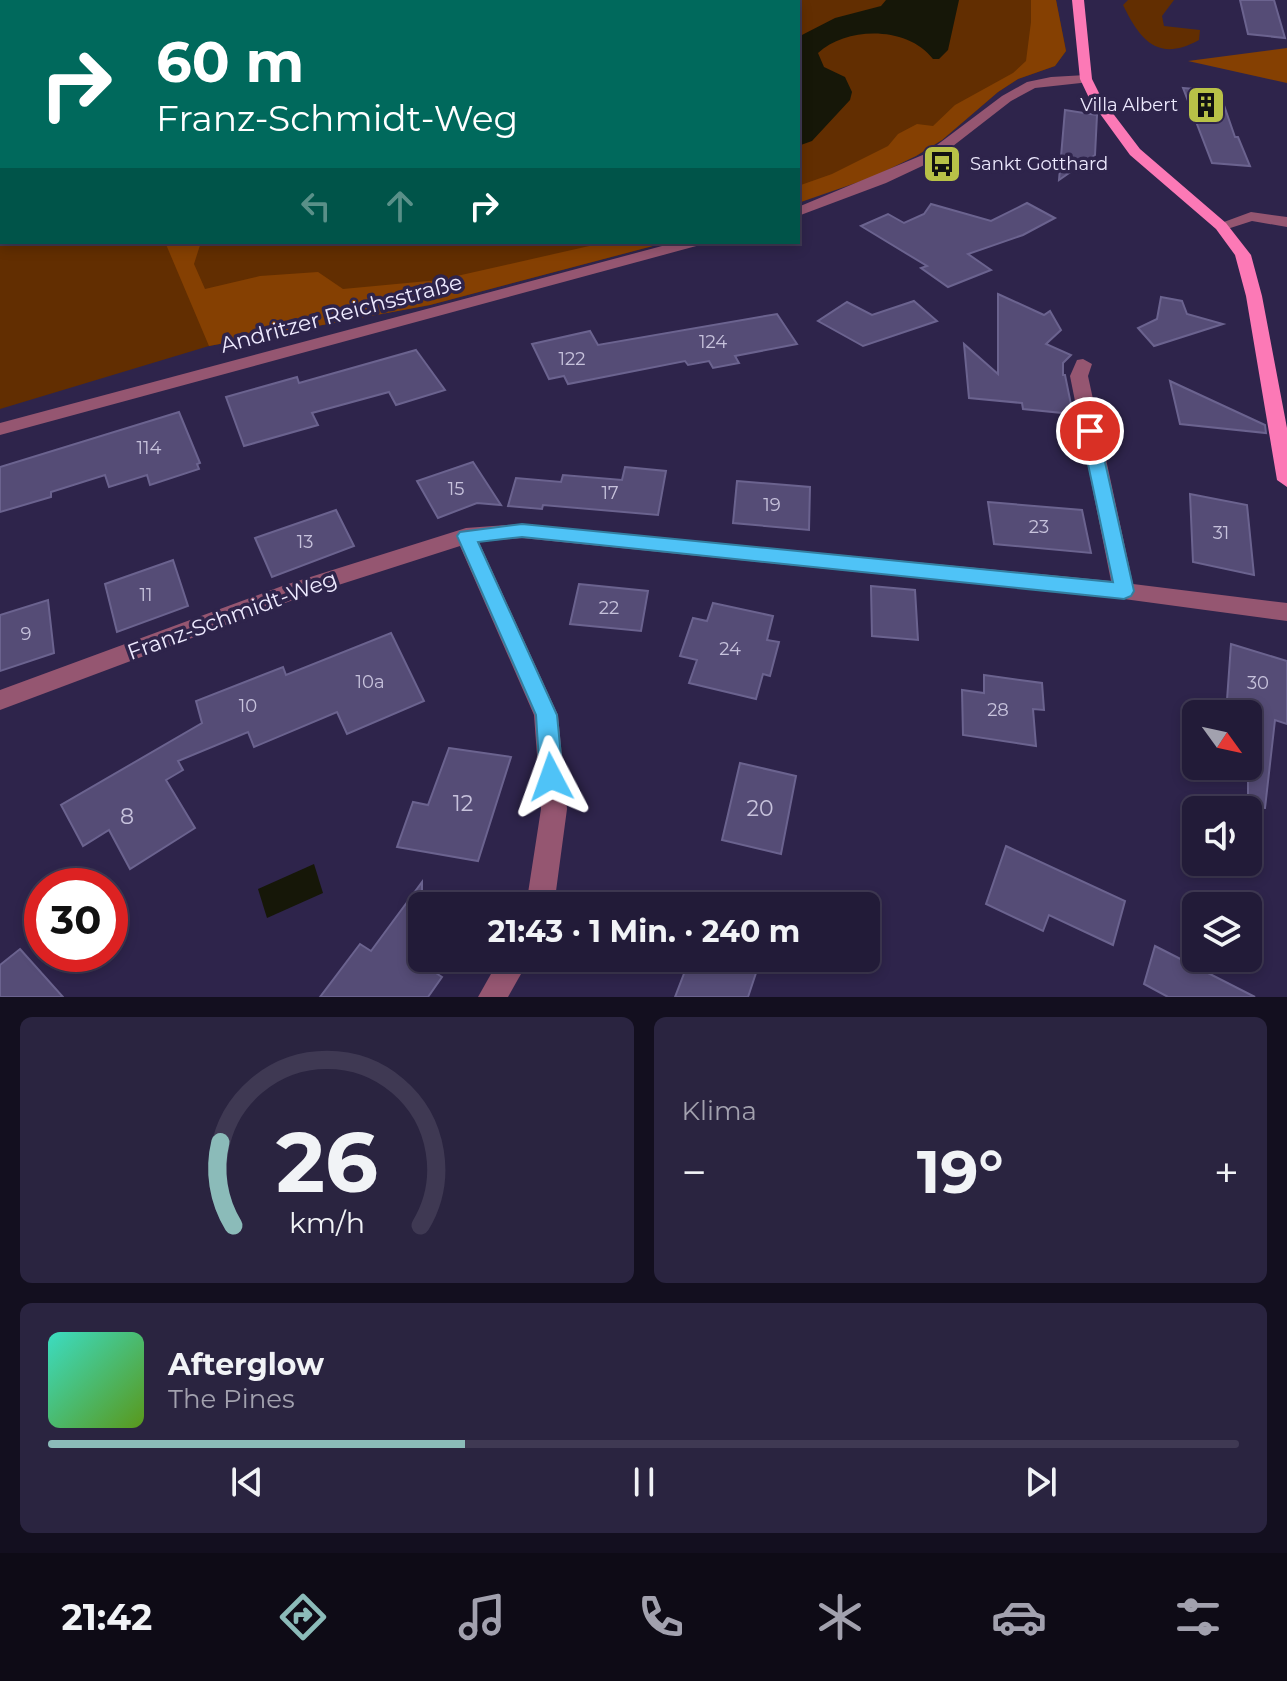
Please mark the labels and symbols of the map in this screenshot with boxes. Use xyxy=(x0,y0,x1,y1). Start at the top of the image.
building icon: Villa Albert xyxy=(1185,84,1227,126)
place label: Villa Albert xyxy=(1080,94,1178,116)
bus stop icon: Sankt Gotthard xyxy=(921,143,963,185)
place label: Sankt Gotthard xyxy=(970,153,1108,175)
street label: Andritzer Reichsstraße xyxy=(217,268,465,359)
house number: 124 xyxy=(699,331,727,353)
house number: 122 xyxy=(559,348,585,370)
pin xyxy=(1056,397,1124,465)
house number: 114 xyxy=(137,437,162,459)
house number: 15 xyxy=(448,478,464,500)
house number: 17 xyxy=(601,482,619,504)
house number: 19 xyxy=(763,494,781,516)
house number: 23 xyxy=(1029,516,1049,538)
house number: 31 xyxy=(1213,522,1229,544)
house number: 13 xyxy=(297,531,313,553)
street label: Franz-Schmidt-Weg xyxy=(124,565,341,666)
house number: 11 xyxy=(140,584,153,606)
house number: 22 xyxy=(599,597,619,619)
house number: 9 xyxy=(21,623,32,645)
house number: 24 xyxy=(719,638,741,660)
house number: 10a xyxy=(355,671,385,693)
house number: 30 xyxy=(1247,672,1269,694)
house number: 10 xyxy=(239,695,257,717)
house number: 28 xyxy=(987,699,1009,721)
north arrow xyxy=(1182,700,1262,780)
position arrow xyxy=(509,735,593,819)
house number: 12 xyxy=(453,790,473,817)
house number: 20 xyxy=(746,795,774,822)
house number: 8 xyxy=(120,803,134,830)
speed limit sign: 30 xyxy=(24,868,128,972)

